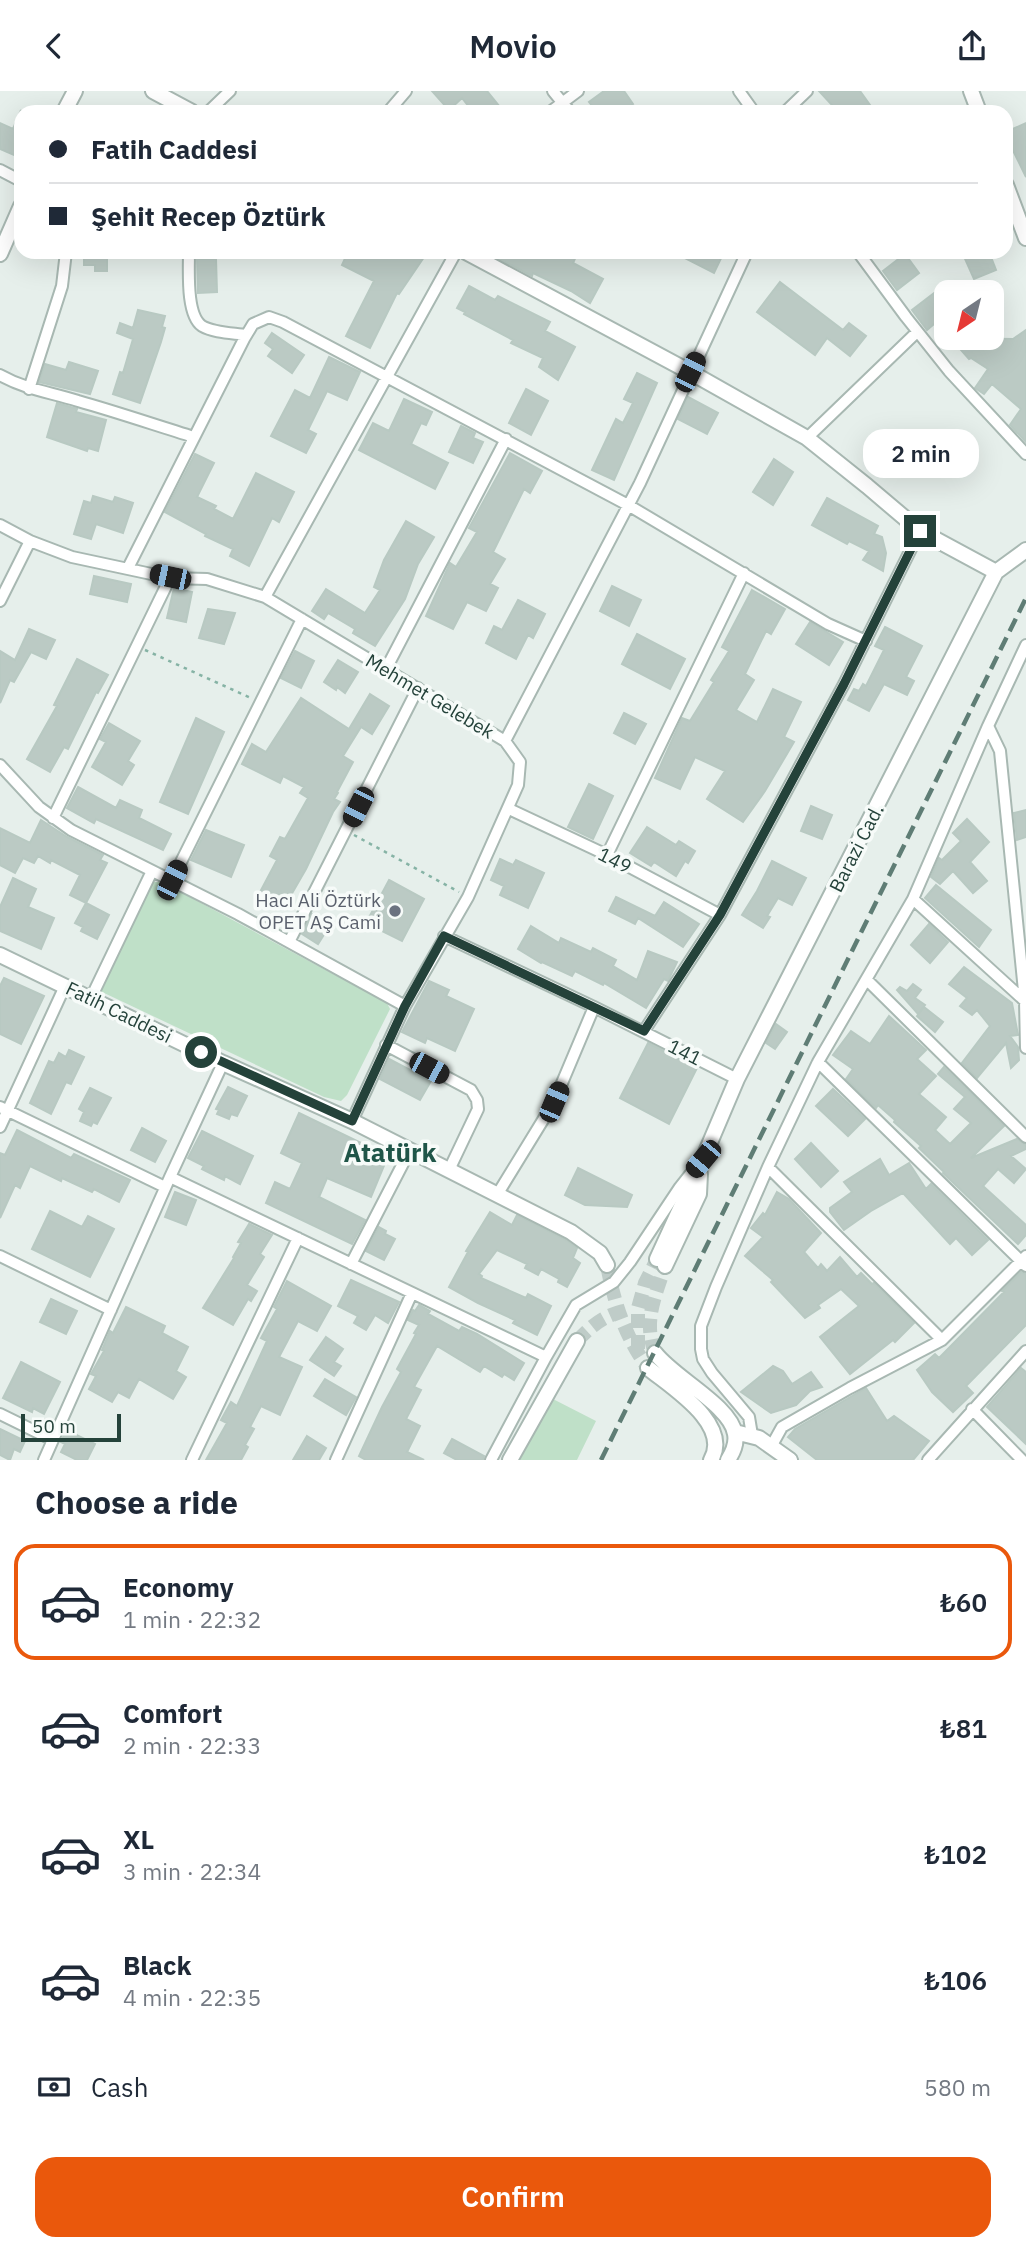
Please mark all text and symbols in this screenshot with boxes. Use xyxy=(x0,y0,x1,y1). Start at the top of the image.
text: Movio xyxy=(469,25,557,67)
icon: back xyxy=(35,27,73,65)
icon: share xyxy=(953,27,991,65)
text: Fatih Caddesi xyxy=(91,132,257,166)
text: Şehit Recep Öztürk xyxy=(91,199,325,233)
north arrow xyxy=(934,280,1004,350)
map controls xyxy=(934,280,1004,350)
car xyxy=(672,349,709,395)
callout: 2 min xyxy=(862,429,978,479)
text: 2 min xyxy=(891,438,951,468)
route end xyxy=(904,515,936,547)
car xyxy=(148,562,193,592)
street label: Mehmet Gelebek xyxy=(361,648,499,744)
car xyxy=(340,784,377,830)
street label: Barazi Cad. xyxy=(824,800,888,896)
street label: 149 xyxy=(594,842,636,878)
car xyxy=(154,857,191,903)
place label: Hacı Ali Öztürk OPET AŞ Cami xyxy=(255,888,381,934)
marker: Hacı Ali Öztürk OPET AŞ Cami xyxy=(387,903,403,919)
street label: Fatih Caddesi xyxy=(62,976,176,1048)
street label: 141 xyxy=(664,1034,706,1070)
route start xyxy=(185,1036,217,1068)
car xyxy=(406,1049,453,1087)
car xyxy=(537,1079,572,1125)
district label: Atatürk xyxy=(344,1135,436,1169)
car xyxy=(682,1136,725,1182)
scale bar xyxy=(21,1411,121,1443)
text: 50 m xyxy=(32,1414,76,1438)
text: Choose a ride xyxy=(35,1481,238,1523)
text: Economy xyxy=(123,1570,234,1604)
icon: car xyxy=(39,1571,102,1634)
text: ₺60 xyxy=(940,1585,987,1619)
text: 1 min · 22:32 xyxy=(123,1604,261,1634)
text: Comfort xyxy=(123,1696,222,1730)
icon: car xyxy=(39,1697,102,1760)
text: ₺81 xyxy=(940,1711,987,1745)
text: 2 min · 22:33 xyxy=(123,1730,261,1760)
text: XL xyxy=(123,1822,154,1856)
icon: car xyxy=(39,1823,102,1886)
text: ₺102 xyxy=(924,1837,987,1871)
text: 3 min · 22:34 xyxy=(123,1856,261,1886)
text: Black xyxy=(123,1948,191,1982)
icon: car xyxy=(39,1949,102,2012)
text: ₺106 xyxy=(924,1963,987,1997)
text: 4 min · 22:35 xyxy=(123,1982,261,2012)
icon: cash xyxy=(35,2068,73,2106)
text: Cash xyxy=(91,2070,148,2104)
text: 580 m xyxy=(924,2072,991,2102)
button: Confirm xyxy=(35,2157,991,2237)

